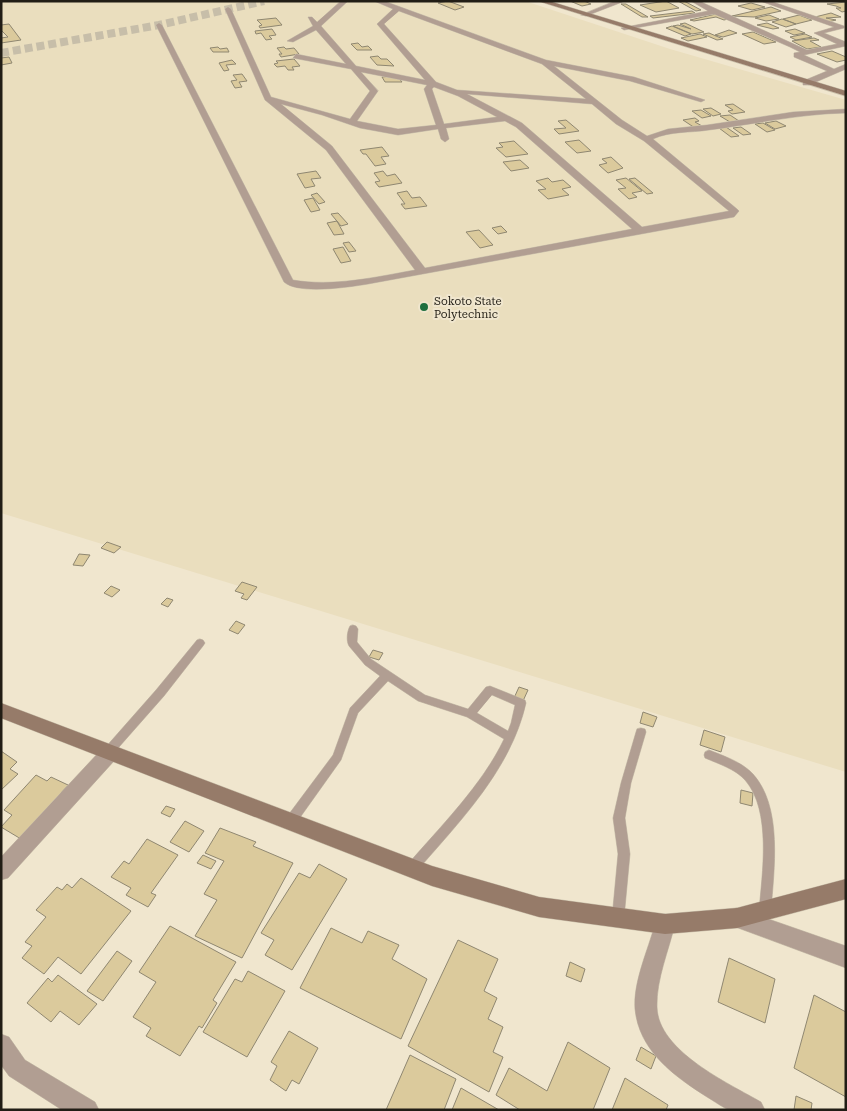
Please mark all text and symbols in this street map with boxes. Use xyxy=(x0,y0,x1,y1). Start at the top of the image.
place label: Sokoto State Polytechnic xyxy=(434,295,501,321)
marker: Sokoto State Polytechnic xyxy=(418,301,430,313)

